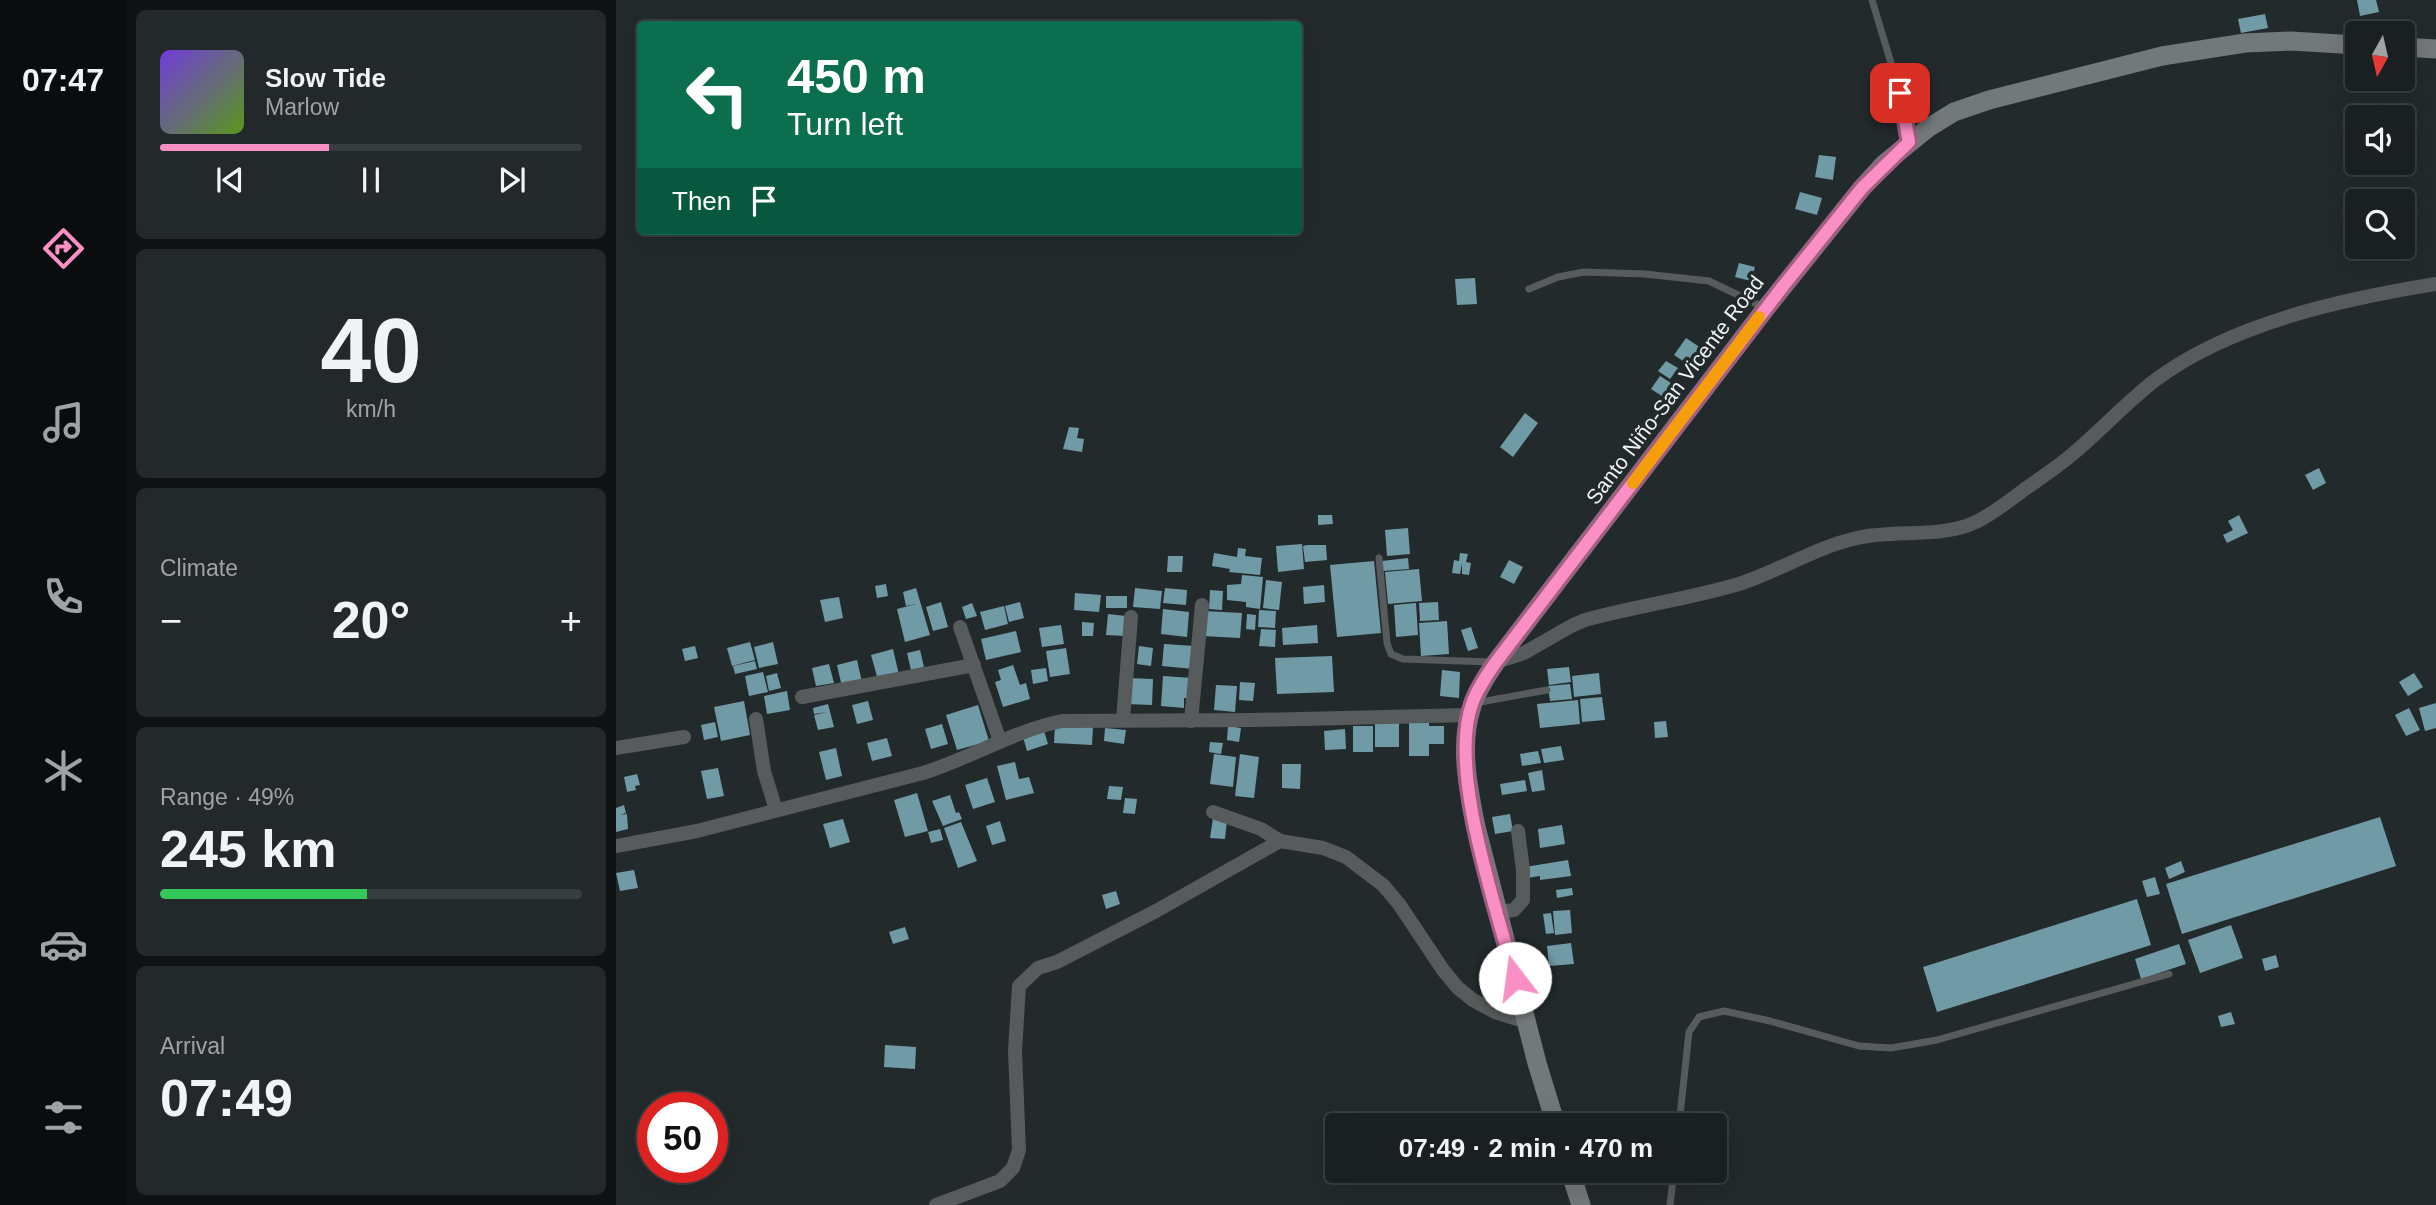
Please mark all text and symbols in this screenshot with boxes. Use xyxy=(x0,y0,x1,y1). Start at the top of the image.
north arrow xyxy=(2345,21,2415,91)
map controls xyxy=(2345,21,2415,259)
icon: left xyxy=(672,49,763,140)
text: 450 m xyxy=(787,49,926,103)
text: 07:47 xyxy=(22,62,104,98)
text: Slow Tide xyxy=(265,63,386,93)
pin xyxy=(1870,63,1930,123)
icon: arrive xyxy=(1881,74,1919,112)
text: Marlow xyxy=(265,94,339,120)
button: sound xyxy=(2345,105,2415,175)
text: Turn left xyxy=(787,106,903,142)
icon: previous xyxy=(211,161,249,199)
icon: pause xyxy=(352,161,390,199)
icon: next xyxy=(493,161,531,199)
icon: arrive xyxy=(745,182,783,220)
text: Then xyxy=(672,186,731,216)
button: search xyxy=(2345,189,2415,259)
icon: directions xyxy=(39,224,88,273)
street label: Santo Niño-San Vicente Road xyxy=(1581,271,1768,508)
text: 40 xyxy=(320,300,422,401)
text: km/h xyxy=(346,396,396,422)
icon: music xyxy=(39,398,88,447)
text: Climate xyxy=(160,555,238,581)
icon: phone xyxy=(39,572,88,621)
text: 20° xyxy=(332,591,410,649)
text: − xyxy=(160,600,182,642)
text: + xyxy=(560,600,582,642)
icon: climate xyxy=(39,746,88,795)
text: Range · 49% xyxy=(160,784,294,810)
text: 245 km xyxy=(160,820,336,878)
icon: car xyxy=(39,920,88,969)
position arrow xyxy=(1478,941,1552,1015)
text: Arrival xyxy=(160,1033,225,1059)
text: 07:49 xyxy=(160,1069,293,1127)
speed limit sign: 50 xyxy=(637,1092,728,1183)
icon: filters xyxy=(39,1093,88,1142)
text: 07:49 · 2 min · 470 m xyxy=(1399,1133,1653,1163)

